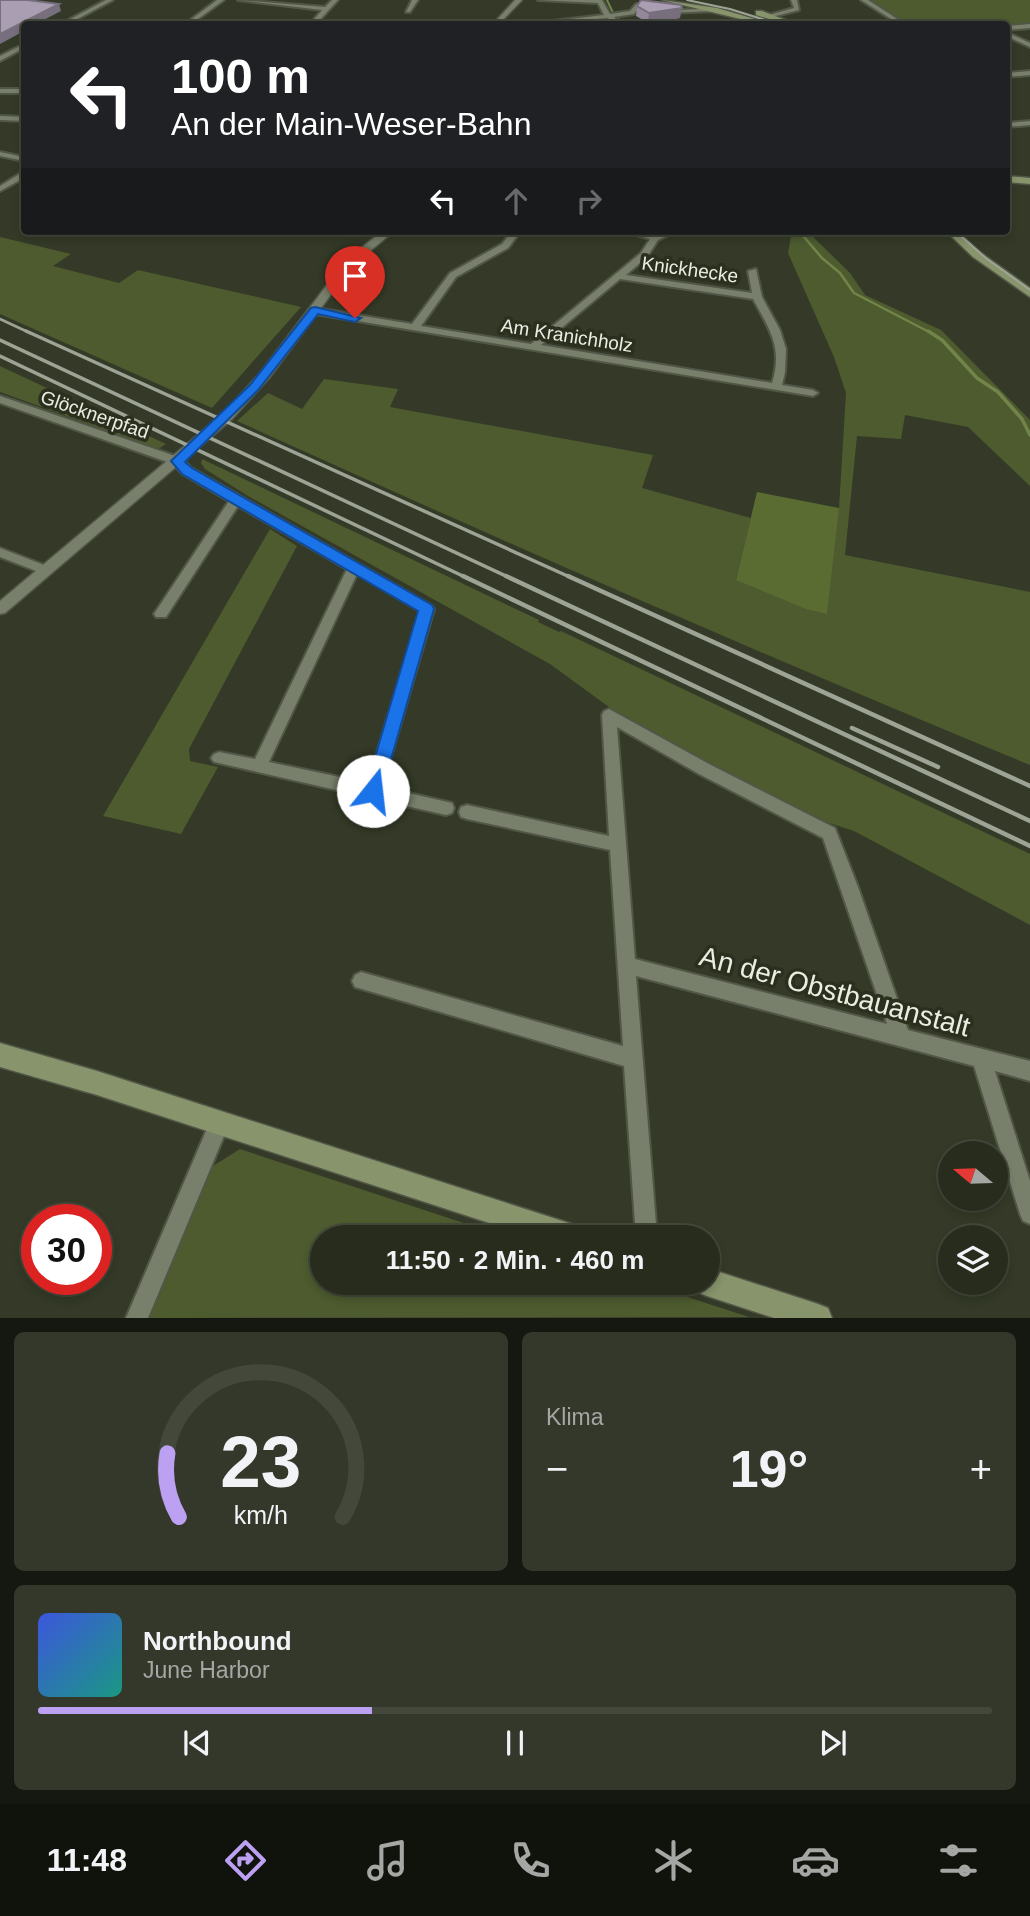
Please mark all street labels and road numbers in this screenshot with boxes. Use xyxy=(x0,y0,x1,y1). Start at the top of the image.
street label: Knickhecke xyxy=(640,252,740,287)
street label: Am Kranichholz xyxy=(500,315,634,356)
street label: Glöcknerpfad xyxy=(38,386,152,443)
street label: An der Obstbauanstalt xyxy=(696,940,974,1043)

